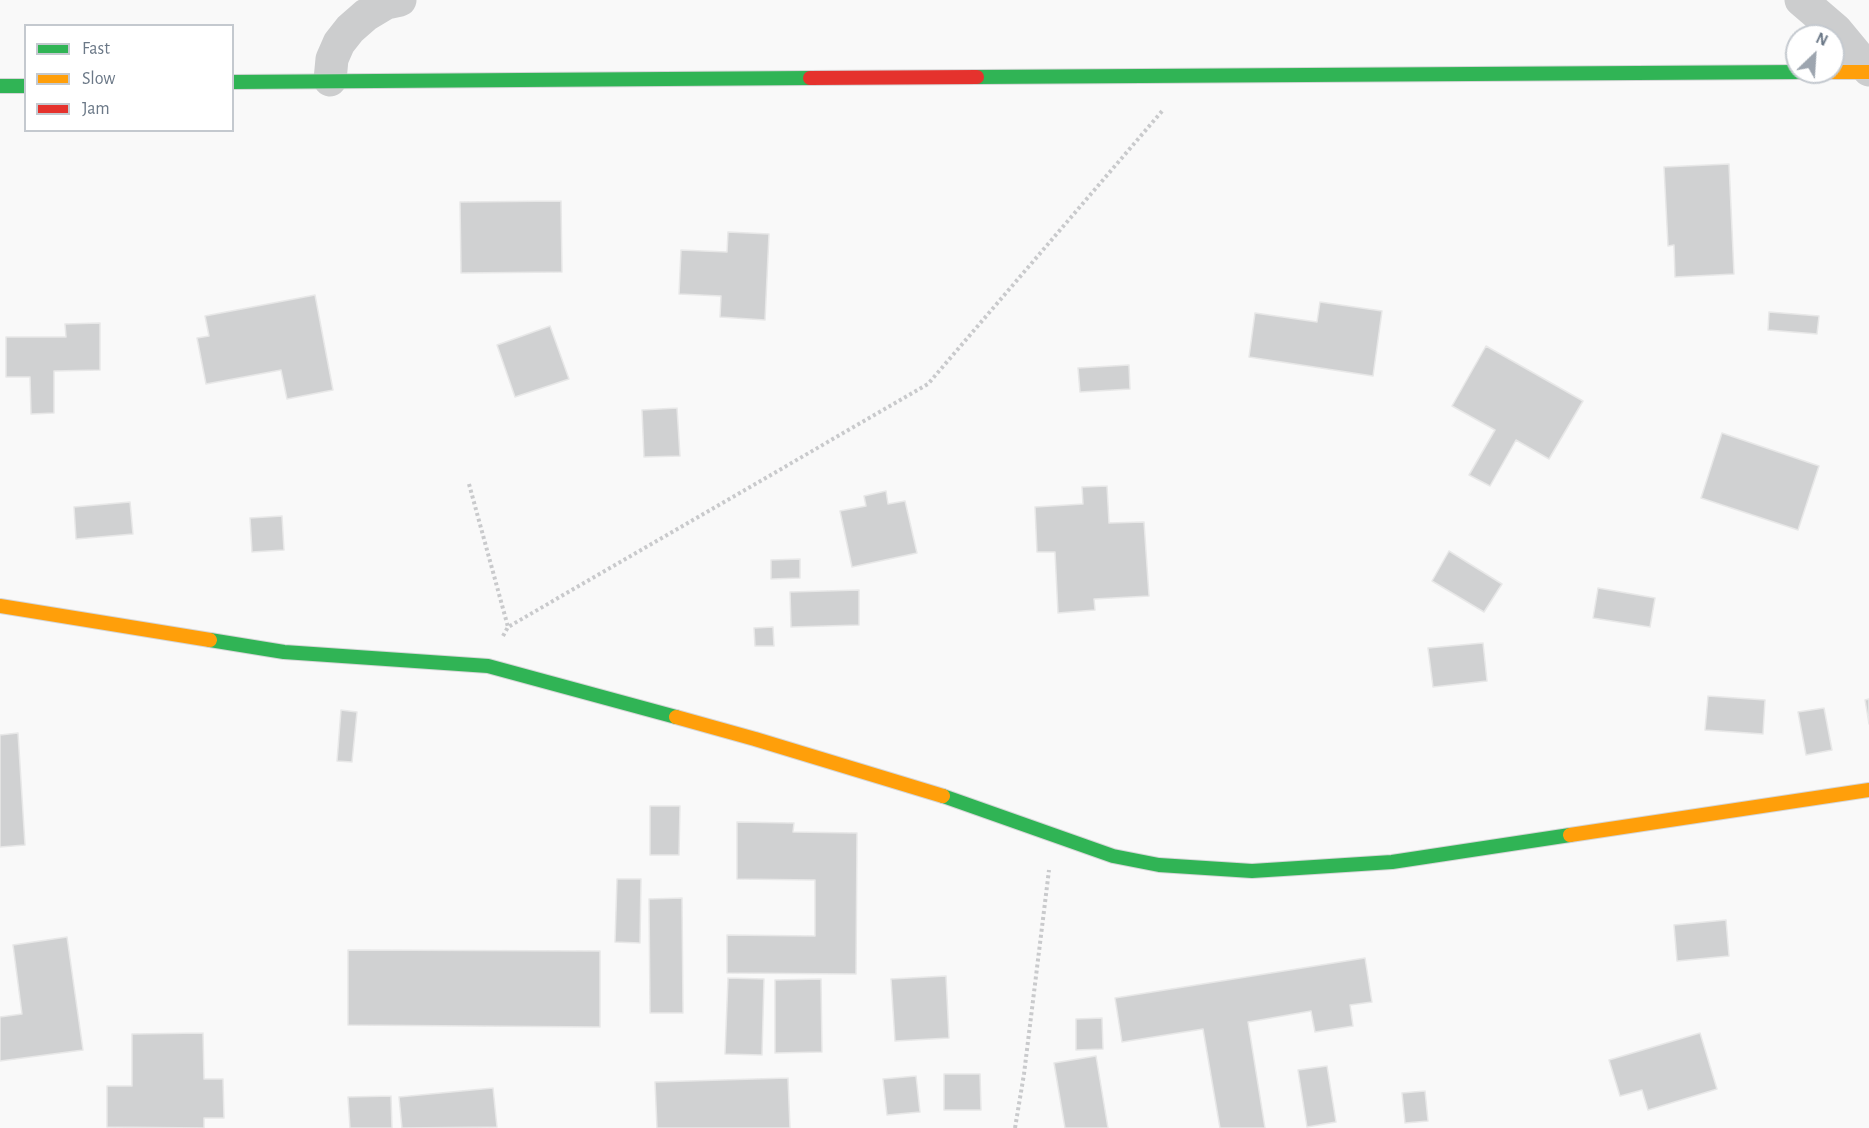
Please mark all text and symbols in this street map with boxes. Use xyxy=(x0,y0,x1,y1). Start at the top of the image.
legend xyxy=(24,24,234,132)
north arrow xyxy=(1785,24,1845,84)
text: N xyxy=(1813,30,1830,49)
text: Fast xyxy=(82,40,110,58)
text: Slow xyxy=(82,70,115,88)
text: Jam xyxy=(82,100,110,118)

